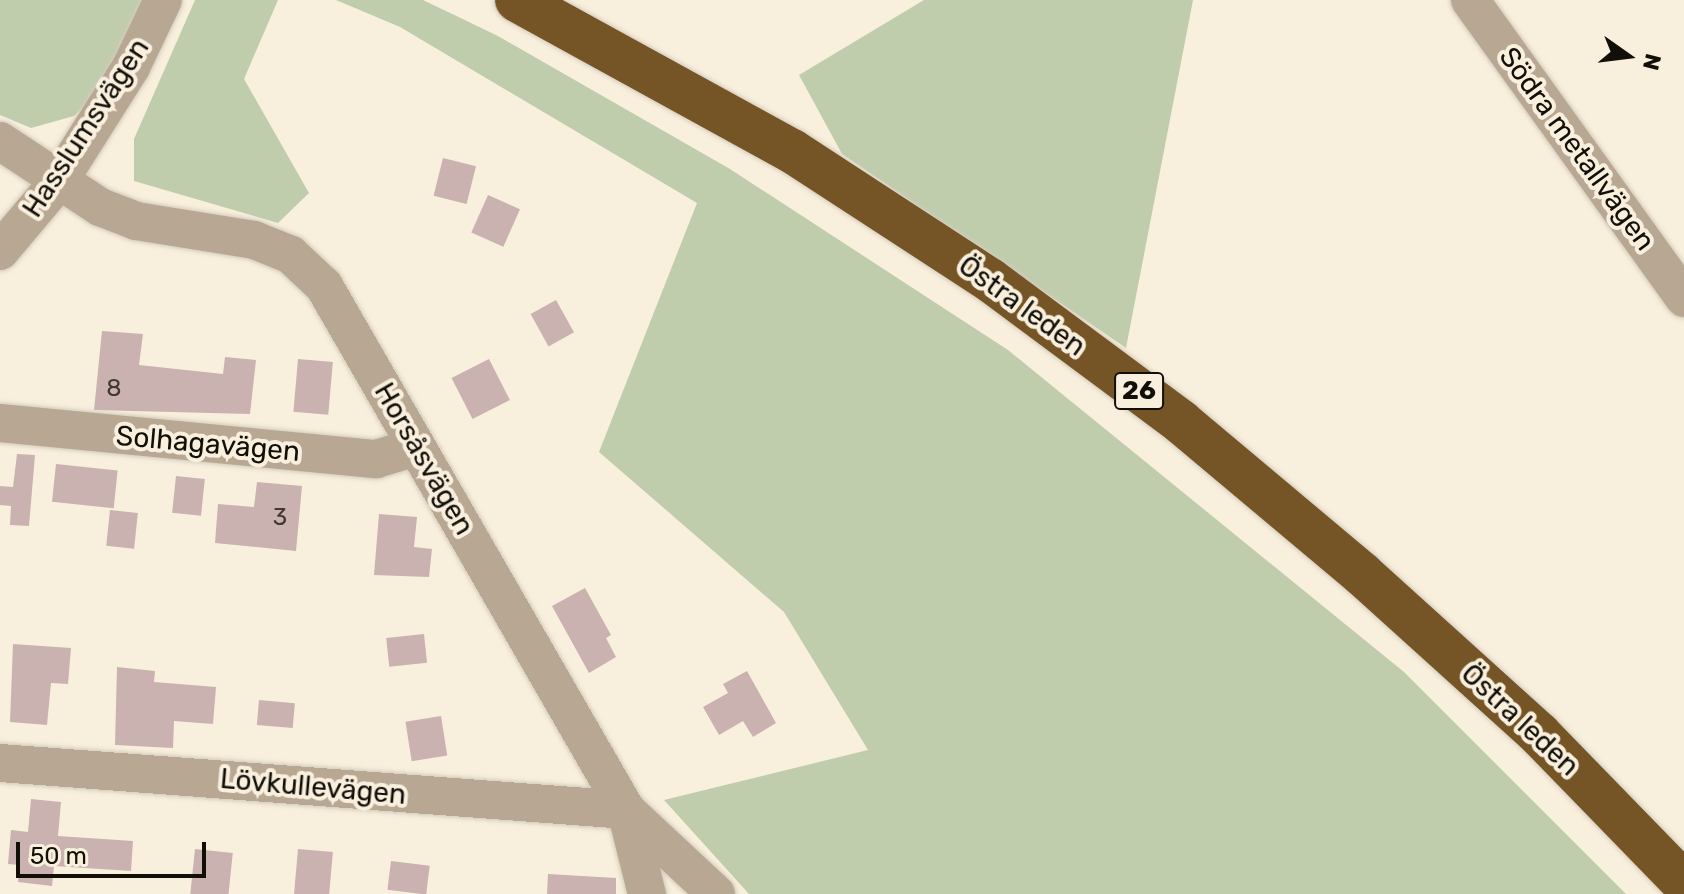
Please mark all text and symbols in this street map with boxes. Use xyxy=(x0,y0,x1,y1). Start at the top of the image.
north arrow xyxy=(1588,16,1668,96)
street label: Hasslumsvägen xyxy=(16,32,156,224)
street label: Södra metallvägen xyxy=(1492,41,1662,257)
text: N xyxy=(1637,51,1667,73)
street label: Östra leden xyxy=(952,249,1092,363)
road number: 26 xyxy=(1113,369,1165,413)
house number: 8 xyxy=(106,375,122,403)
street label: Horsåsvägen xyxy=(367,377,481,541)
street label: Solhagavägen xyxy=(115,419,301,469)
house number: 3 xyxy=(273,504,287,532)
street label: Östra leden xyxy=(1454,657,1586,783)
street label: Lövkullevägen xyxy=(219,762,407,812)
scale bar xyxy=(20,826,210,876)
text: 50 m xyxy=(30,842,87,870)

